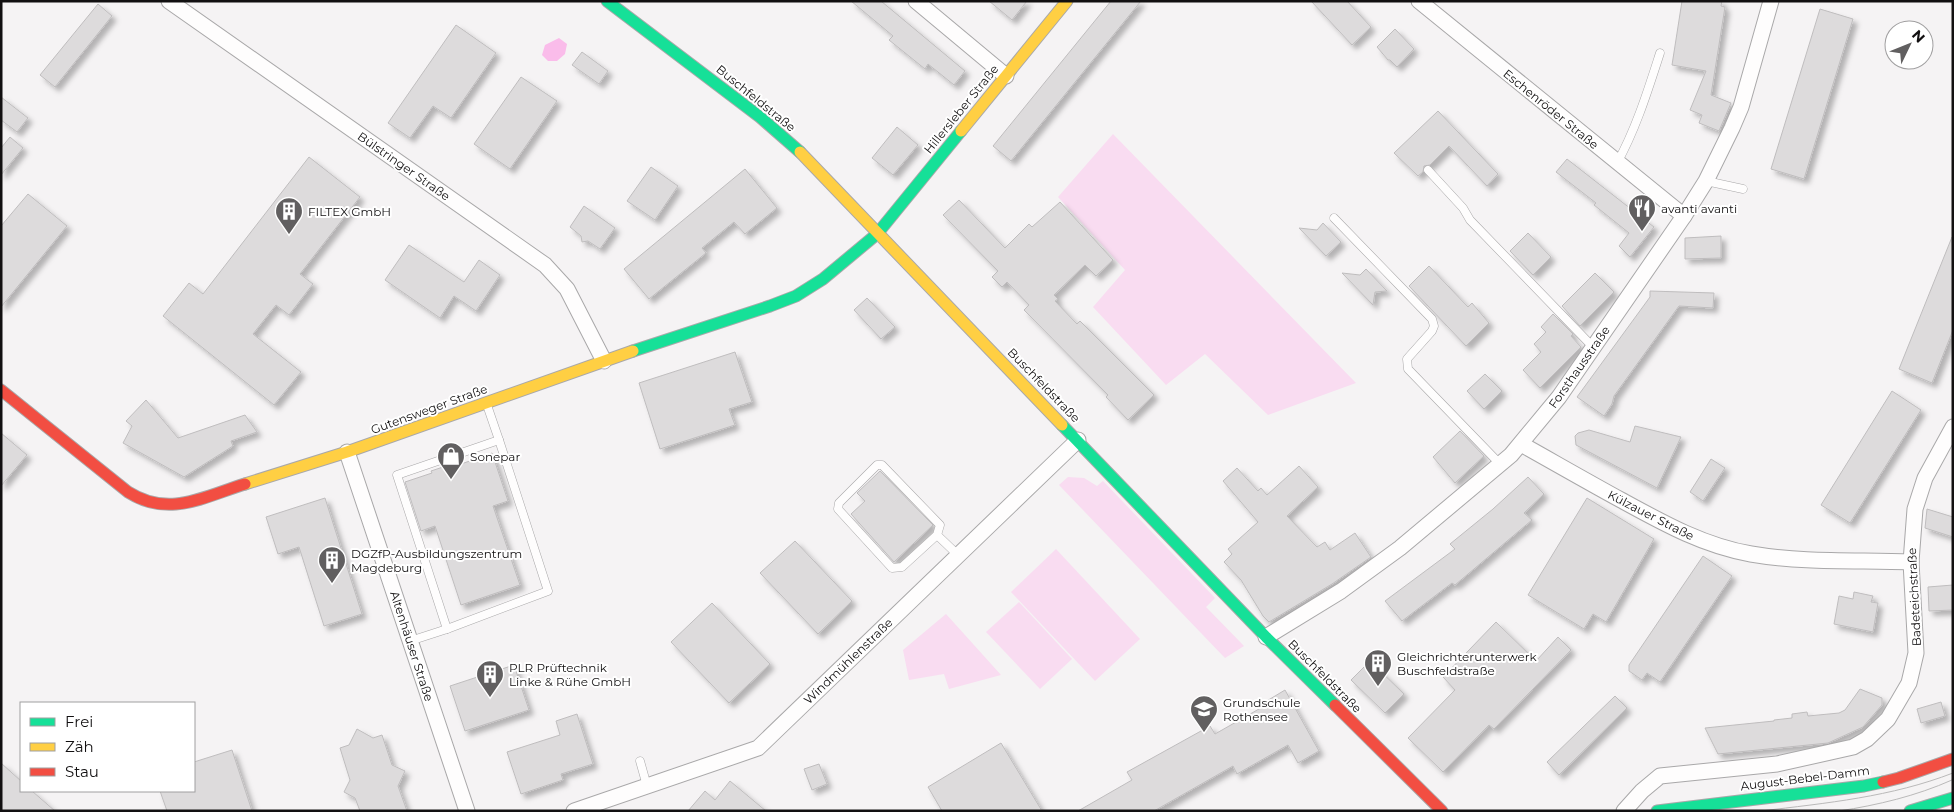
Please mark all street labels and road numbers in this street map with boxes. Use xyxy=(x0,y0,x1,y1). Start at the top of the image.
street label: Buschfeldstraße xyxy=(713,61,799,135)
street label: Hillersleber Straße xyxy=(921,62,1001,156)
street label: Eschenröder Straße xyxy=(1500,66,1602,152)
street label: Bülstringer Straße xyxy=(355,128,453,204)
street label: Forsthausstraße xyxy=(1545,323,1613,411)
street label: Buschfeldstraße xyxy=(1005,345,1083,425)
street label: Gutensweger Straße xyxy=(369,381,489,437)
street label: Külzauer Straße xyxy=(1605,487,1697,543)
street label: Badeteichstraße xyxy=(1904,547,1924,647)
street label: Altenhäuser Straße xyxy=(387,589,437,703)
street label: Windmühlenstraße xyxy=(801,615,895,707)
street label: Buschfeldstraße xyxy=(1285,636,1365,716)
street label: August-Bebel-Damm xyxy=(1740,763,1870,793)

